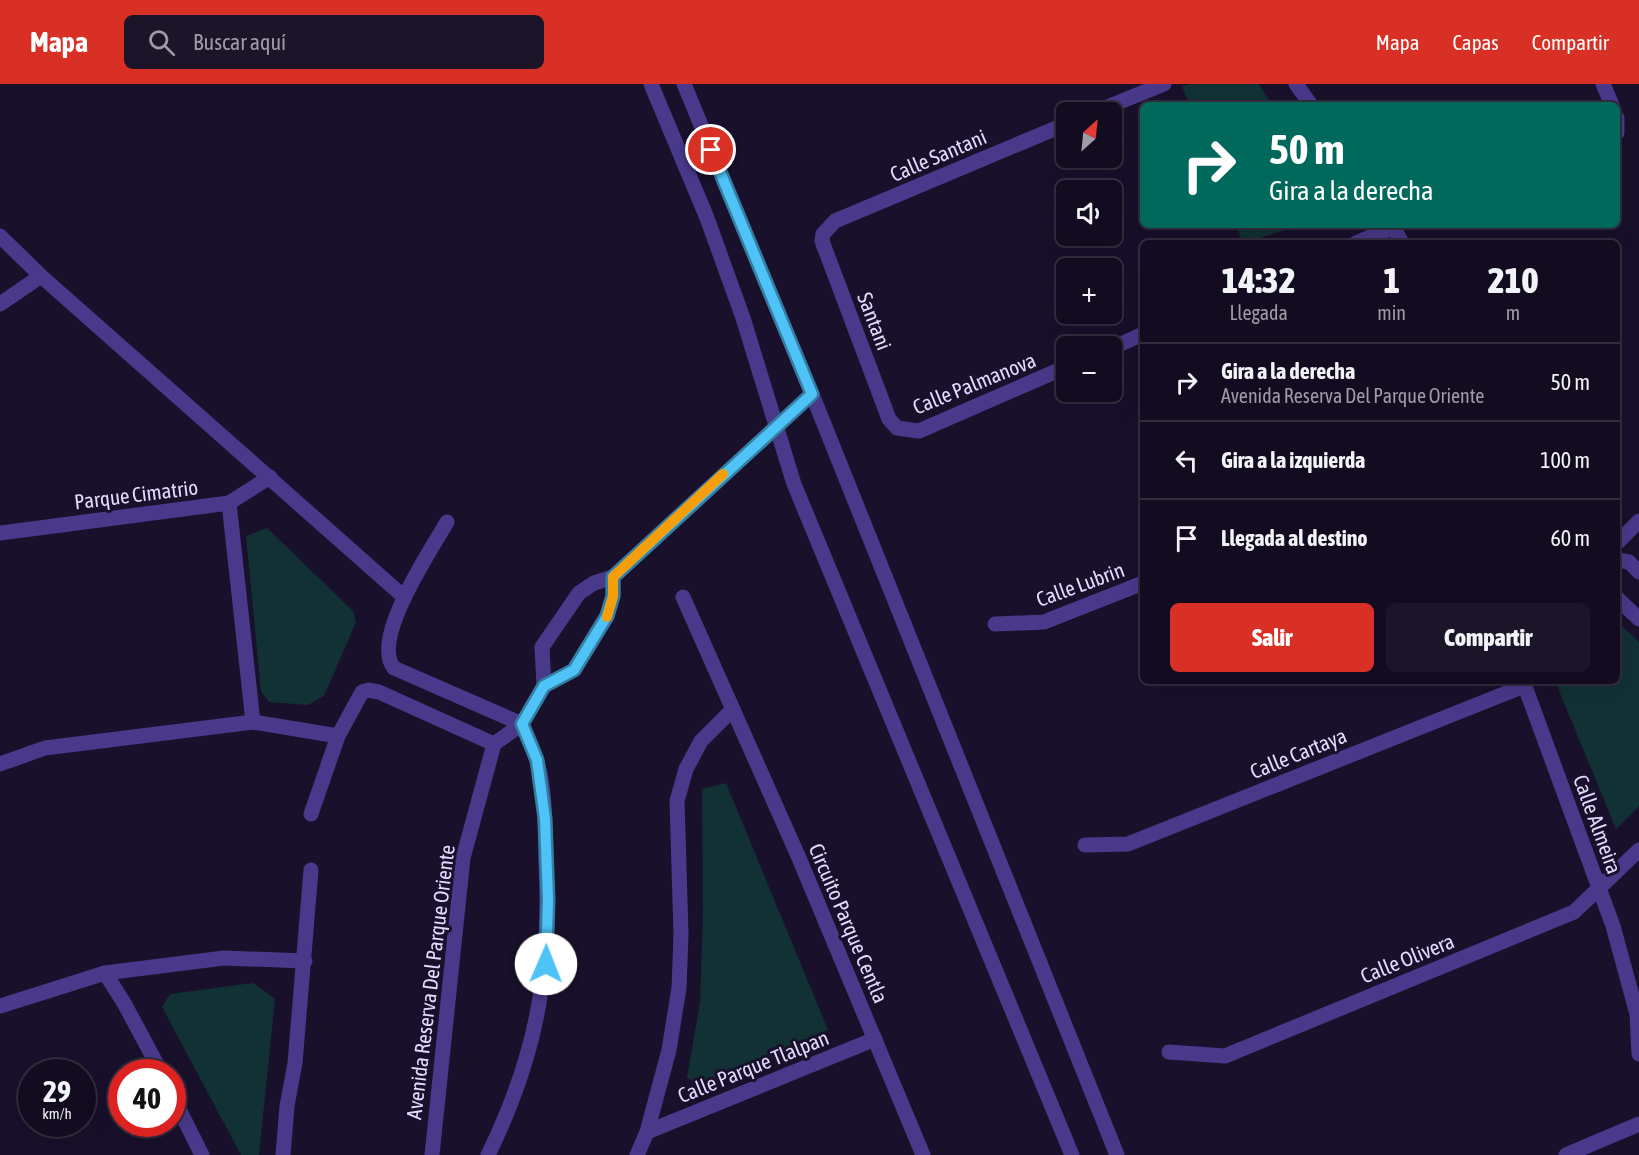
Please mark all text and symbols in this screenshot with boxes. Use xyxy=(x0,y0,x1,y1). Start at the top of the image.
search box xyxy=(124,15,544,69)
text: Mapa xyxy=(30,26,88,58)
icon: search xyxy=(145,26,178,59)
text: Buscar aquí xyxy=(193,29,286,55)
text: Mapa xyxy=(1376,30,1419,54)
text: Capas xyxy=(1452,30,1499,54)
text: Compartir xyxy=(1532,30,1609,54)
north arrow xyxy=(1056,102,1122,168)
map controls xyxy=(1056,102,1122,402)
pin xyxy=(685,124,736,175)
street label: Calle Santani xyxy=(886,124,990,186)
text: 50 m xyxy=(1269,125,1344,173)
icon: right xyxy=(1170,126,1248,204)
icon: arrive xyxy=(694,133,727,166)
text: Gira a la derecha xyxy=(1269,175,1434,206)
button: sound xyxy=(1056,180,1122,246)
button: + xyxy=(1056,258,1122,324)
text: 14:32 xyxy=(1222,259,1296,301)
text: 1 xyxy=(1383,259,1400,301)
text: 210 xyxy=(1488,259,1538,301)
street label: Santani xyxy=(853,289,897,353)
text: Llegada xyxy=(1230,301,1288,324)
text: min xyxy=(1377,301,1406,324)
text: m xyxy=(1506,301,1520,324)
button: − xyxy=(1056,336,1122,402)
street label: Calle Palmanova xyxy=(909,347,1039,419)
text: Gira a la derecha xyxy=(1221,358,1355,384)
icon: right xyxy=(1170,366,1203,399)
text: 50 m xyxy=(1550,369,1590,395)
text: Avenida Reserva Del Parque Oriente xyxy=(1221,384,1484,407)
icon: left xyxy=(1170,444,1203,477)
text: Gira a la izquierda xyxy=(1221,447,1365,473)
text: 100 m xyxy=(1540,447,1590,473)
street label: Parque Cimatrio xyxy=(73,475,199,513)
icon: arrive xyxy=(1170,522,1203,555)
text: Llegada al destino xyxy=(1221,525,1368,551)
text: 60 m xyxy=(1550,525,1590,551)
street label: Calle Lubrin xyxy=(1033,557,1127,611)
button: Salir xyxy=(1170,603,1374,672)
button: Compartir xyxy=(1386,603,1590,672)
street label: Calle Cartaya xyxy=(1246,723,1350,783)
street label: Calle Almeira xyxy=(1569,771,1627,877)
street label: Circuito Parque Centla xyxy=(805,840,893,1006)
street label: Avenida Reserva Del Parque Oriente xyxy=(401,843,459,1121)
street label: Calle Olivera xyxy=(1357,928,1457,988)
position arrow xyxy=(514,932,578,996)
street label: Calle Parque Tlalpan xyxy=(674,1025,832,1107)
speed limit sign: 40 xyxy=(108,1059,186,1137)
text: 29 xyxy=(43,1074,71,1108)
text: km/h xyxy=(42,1105,72,1122)

